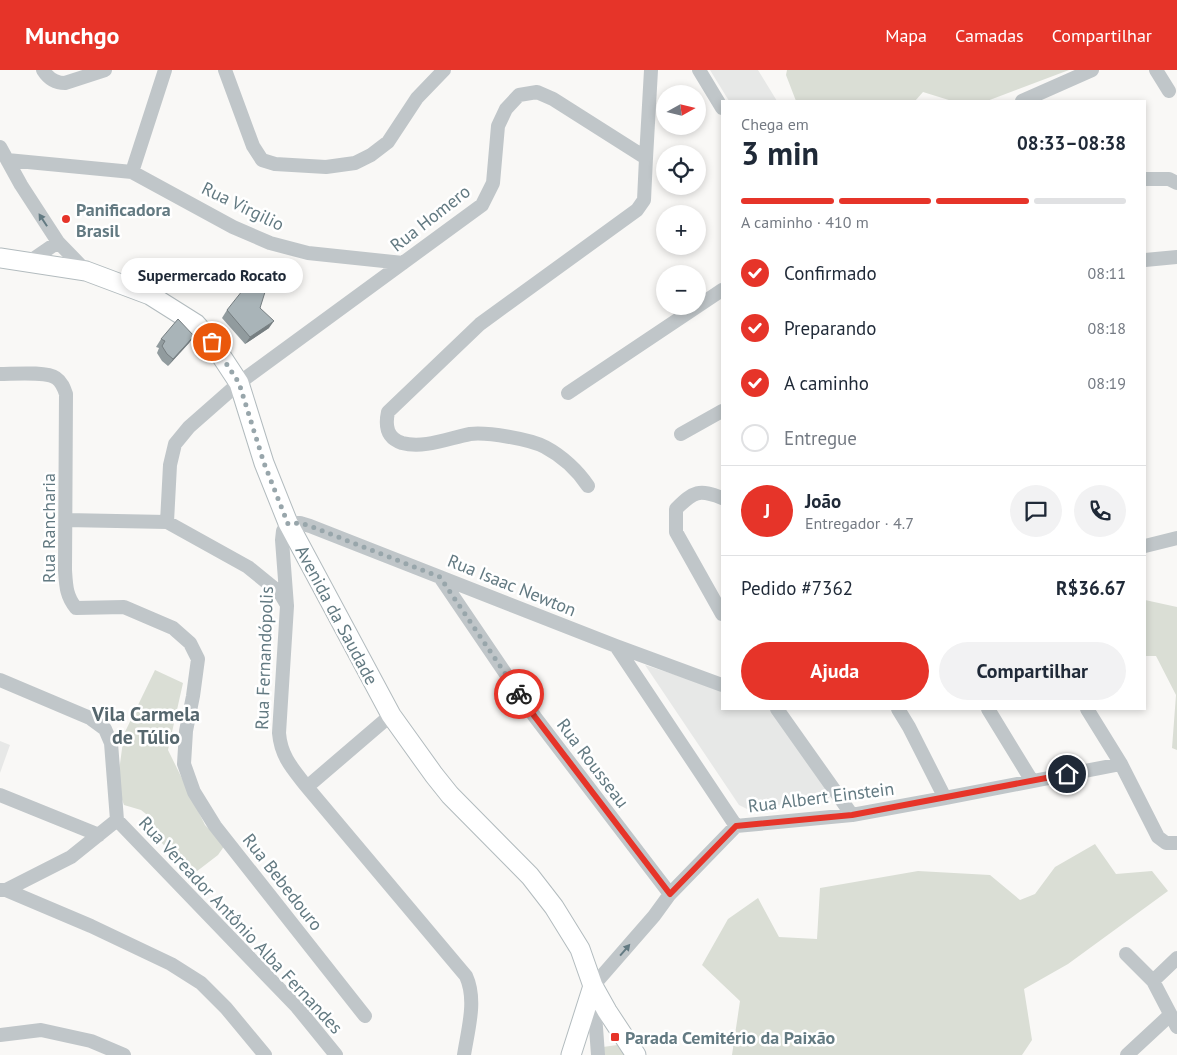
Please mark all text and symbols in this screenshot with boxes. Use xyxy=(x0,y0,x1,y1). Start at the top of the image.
text: Munchgo xyxy=(25,20,119,51)
text: Mapa xyxy=(885,24,927,47)
text: Camadas xyxy=(955,24,1024,47)
text: Compartilhar xyxy=(1052,24,1152,47)
north arrow xyxy=(656,85,706,135)
map controls xyxy=(656,85,706,315)
text: Chega em xyxy=(741,114,809,134)
text: 08:33–08:38 xyxy=(1017,131,1126,155)
text: 3 min xyxy=(741,132,819,174)
button: locate xyxy=(656,145,706,195)
street label: Rua Virgilio xyxy=(198,176,288,236)
street label: Rua Homero xyxy=(385,180,475,256)
place label: Panificadora Brasil xyxy=(76,198,171,242)
button: + xyxy=(656,205,706,255)
text: A caminho · 410 m xyxy=(741,212,869,232)
one-way arrow xyxy=(39,213,48,227)
marker: Panificadora Brasil xyxy=(60,213,72,225)
callout: Supermercado Rocato xyxy=(121,257,303,292)
icon: check xyxy=(741,259,769,287)
text: Confirmado xyxy=(784,261,877,285)
text: 08:11 xyxy=(1088,263,1126,283)
text: Supermercado Rocato xyxy=(138,265,286,285)
button: − xyxy=(656,265,706,315)
icon: check xyxy=(741,314,769,342)
text: Preparando xyxy=(784,316,876,340)
text: 08:18 xyxy=(1088,318,1126,338)
pin xyxy=(191,321,233,363)
icon: bag xyxy=(198,328,226,356)
icon: check xyxy=(741,369,769,397)
text: A caminho xyxy=(784,371,869,395)
text: 08:19 xyxy=(1088,373,1126,393)
text: Entregue xyxy=(784,426,857,450)
street label: Rua Rancharia xyxy=(37,473,60,583)
button: chat xyxy=(1010,485,1062,537)
button: phone xyxy=(1074,485,1126,537)
text: João xyxy=(805,489,841,513)
text: J xyxy=(764,499,770,523)
text: Entregador · 4.7 xyxy=(805,513,914,533)
street label: Avenida da Saudade xyxy=(291,541,383,689)
street label: Rua Isaac Newton xyxy=(444,549,580,621)
text: Pedido #7362 xyxy=(741,576,853,600)
text: R$36.67 xyxy=(1056,576,1126,600)
street label: Rua Fernandópolis xyxy=(250,586,278,730)
button: Ajuda xyxy=(741,642,929,700)
button: Compartilhar xyxy=(939,642,1126,700)
courier xyxy=(494,669,544,719)
icon: bike xyxy=(505,680,533,708)
district label: Vila Carmela de Túlio xyxy=(91,701,200,750)
street label: Rua Rousseau xyxy=(552,714,634,812)
pin xyxy=(1046,753,1088,795)
icon: home xyxy=(1053,760,1081,788)
street label: Rua Albert Einstein xyxy=(747,777,895,817)
street label: Rua Vereador Antônio Alba Fernandes xyxy=(134,811,348,1039)
street label: Rua Bebedouro xyxy=(238,829,328,935)
one-way arrow xyxy=(620,943,631,956)
place label: Parada Cemitério da Paixão xyxy=(625,1026,836,1049)
marker: Parada Cemitério da Paixão xyxy=(609,1031,621,1043)

